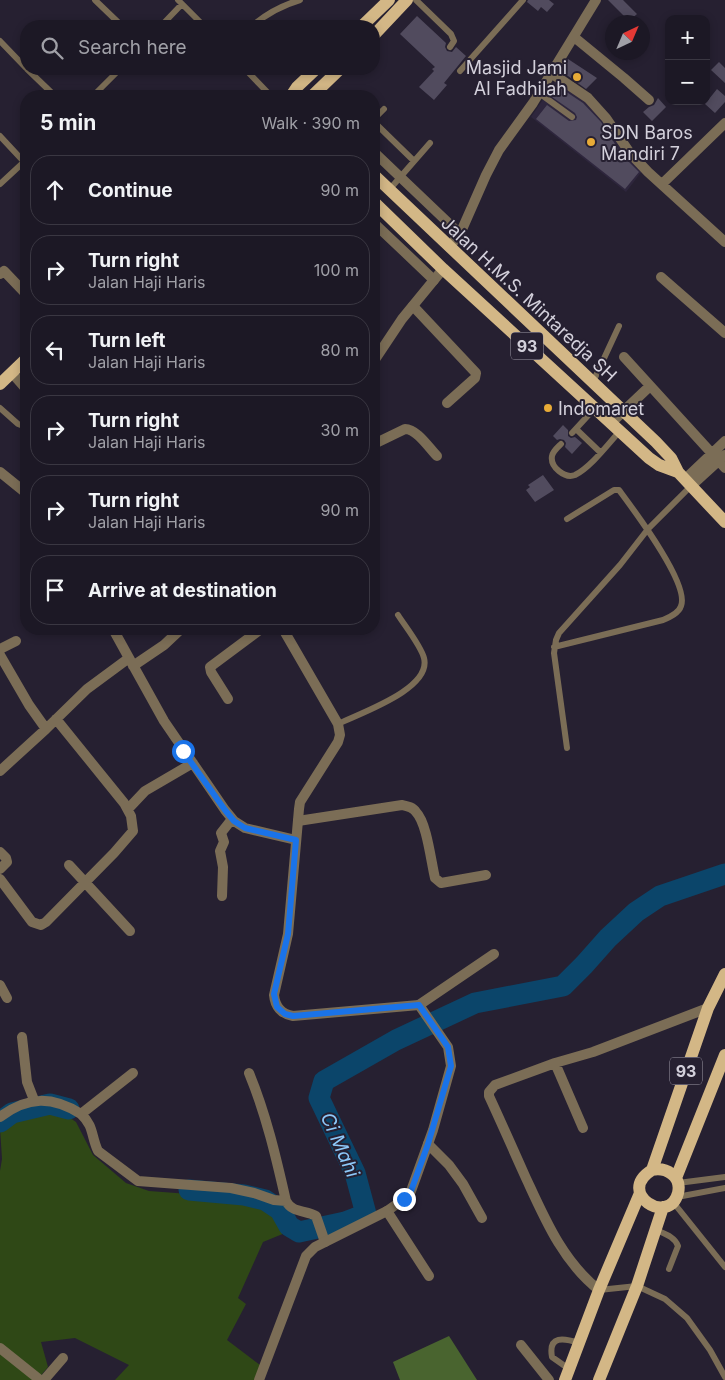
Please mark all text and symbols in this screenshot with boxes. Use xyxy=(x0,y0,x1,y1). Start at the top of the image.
north arrow xyxy=(605,15,650,60)
map controls xyxy=(665,15,710,105)
button: + xyxy=(665,15,710,60)
search box xyxy=(20,20,380,75)
icon: search xyxy=(38,34,66,62)
text: Search here xyxy=(78,36,187,59)
place label: Masjid Jami Al Fadhilah xyxy=(466,57,567,99)
button: − xyxy=(665,60,710,105)
marker: Masjid Jami Al Fadhilah xyxy=(571,71,583,83)
text: 5 min xyxy=(40,110,96,135)
text: Walk · 390 m xyxy=(261,113,360,133)
place label: SDN Baros Mandiri 7 xyxy=(601,122,693,164)
marker: SDN Baros Mandiri 7 xyxy=(585,136,597,148)
icon: ahead xyxy=(41,176,69,204)
text: Continue xyxy=(88,179,173,202)
text: 90 m xyxy=(320,180,359,200)
street label: Jalan H.M.S. Mintaredja SH xyxy=(437,212,621,386)
text: Turn right xyxy=(88,249,179,272)
icon: right xyxy=(41,256,69,284)
text: 100 m xyxy=(314,260,359,280)
text: Jalan Haji Haris xyxy=(88,272,206,292)
text: Turn left xyxy=(88,329,166,352)
road number: 93 xyxy=(511,332,543,360)
icon: left xyxy=(41,336,69,364)
text: 80 m xyxy=(320,340,359,360)
text: Jalan Haji Haris xyxy=(88,352,206,372)
place label: Indomaret xyxy=(558,398,644,419)
marker: Indomaret xyxy=(542,402,554,414)
text: Turn right xyxy=(88,409,179,432)
icon: right xyxy=(41,416,69,444)
text: 30 m xyxy=(321,420,359,440)
text: Jalan Haji Haris xyxy=(88,432,206,452)
text: Turn right xyxy=(88,489,179,512)
icon: right xyxy=(41,496,69,524)
text: 90 m xyxy=(320,500,359,520)
text: Jalan Haji Haris xyxy=(88,512,206,532)
icon: arrive xyxy=(41,576,69,604)
text: Arrive at destination xyxy=(88,579,277,602)
route start xyxy=(172,740,195,763)
road number: 93 xyxy=(670,1058,702,1084)
water label: Ci Mahi xyxy=(316,1109,365,1181)
route end xyxy=(393,1188,416,1211)

